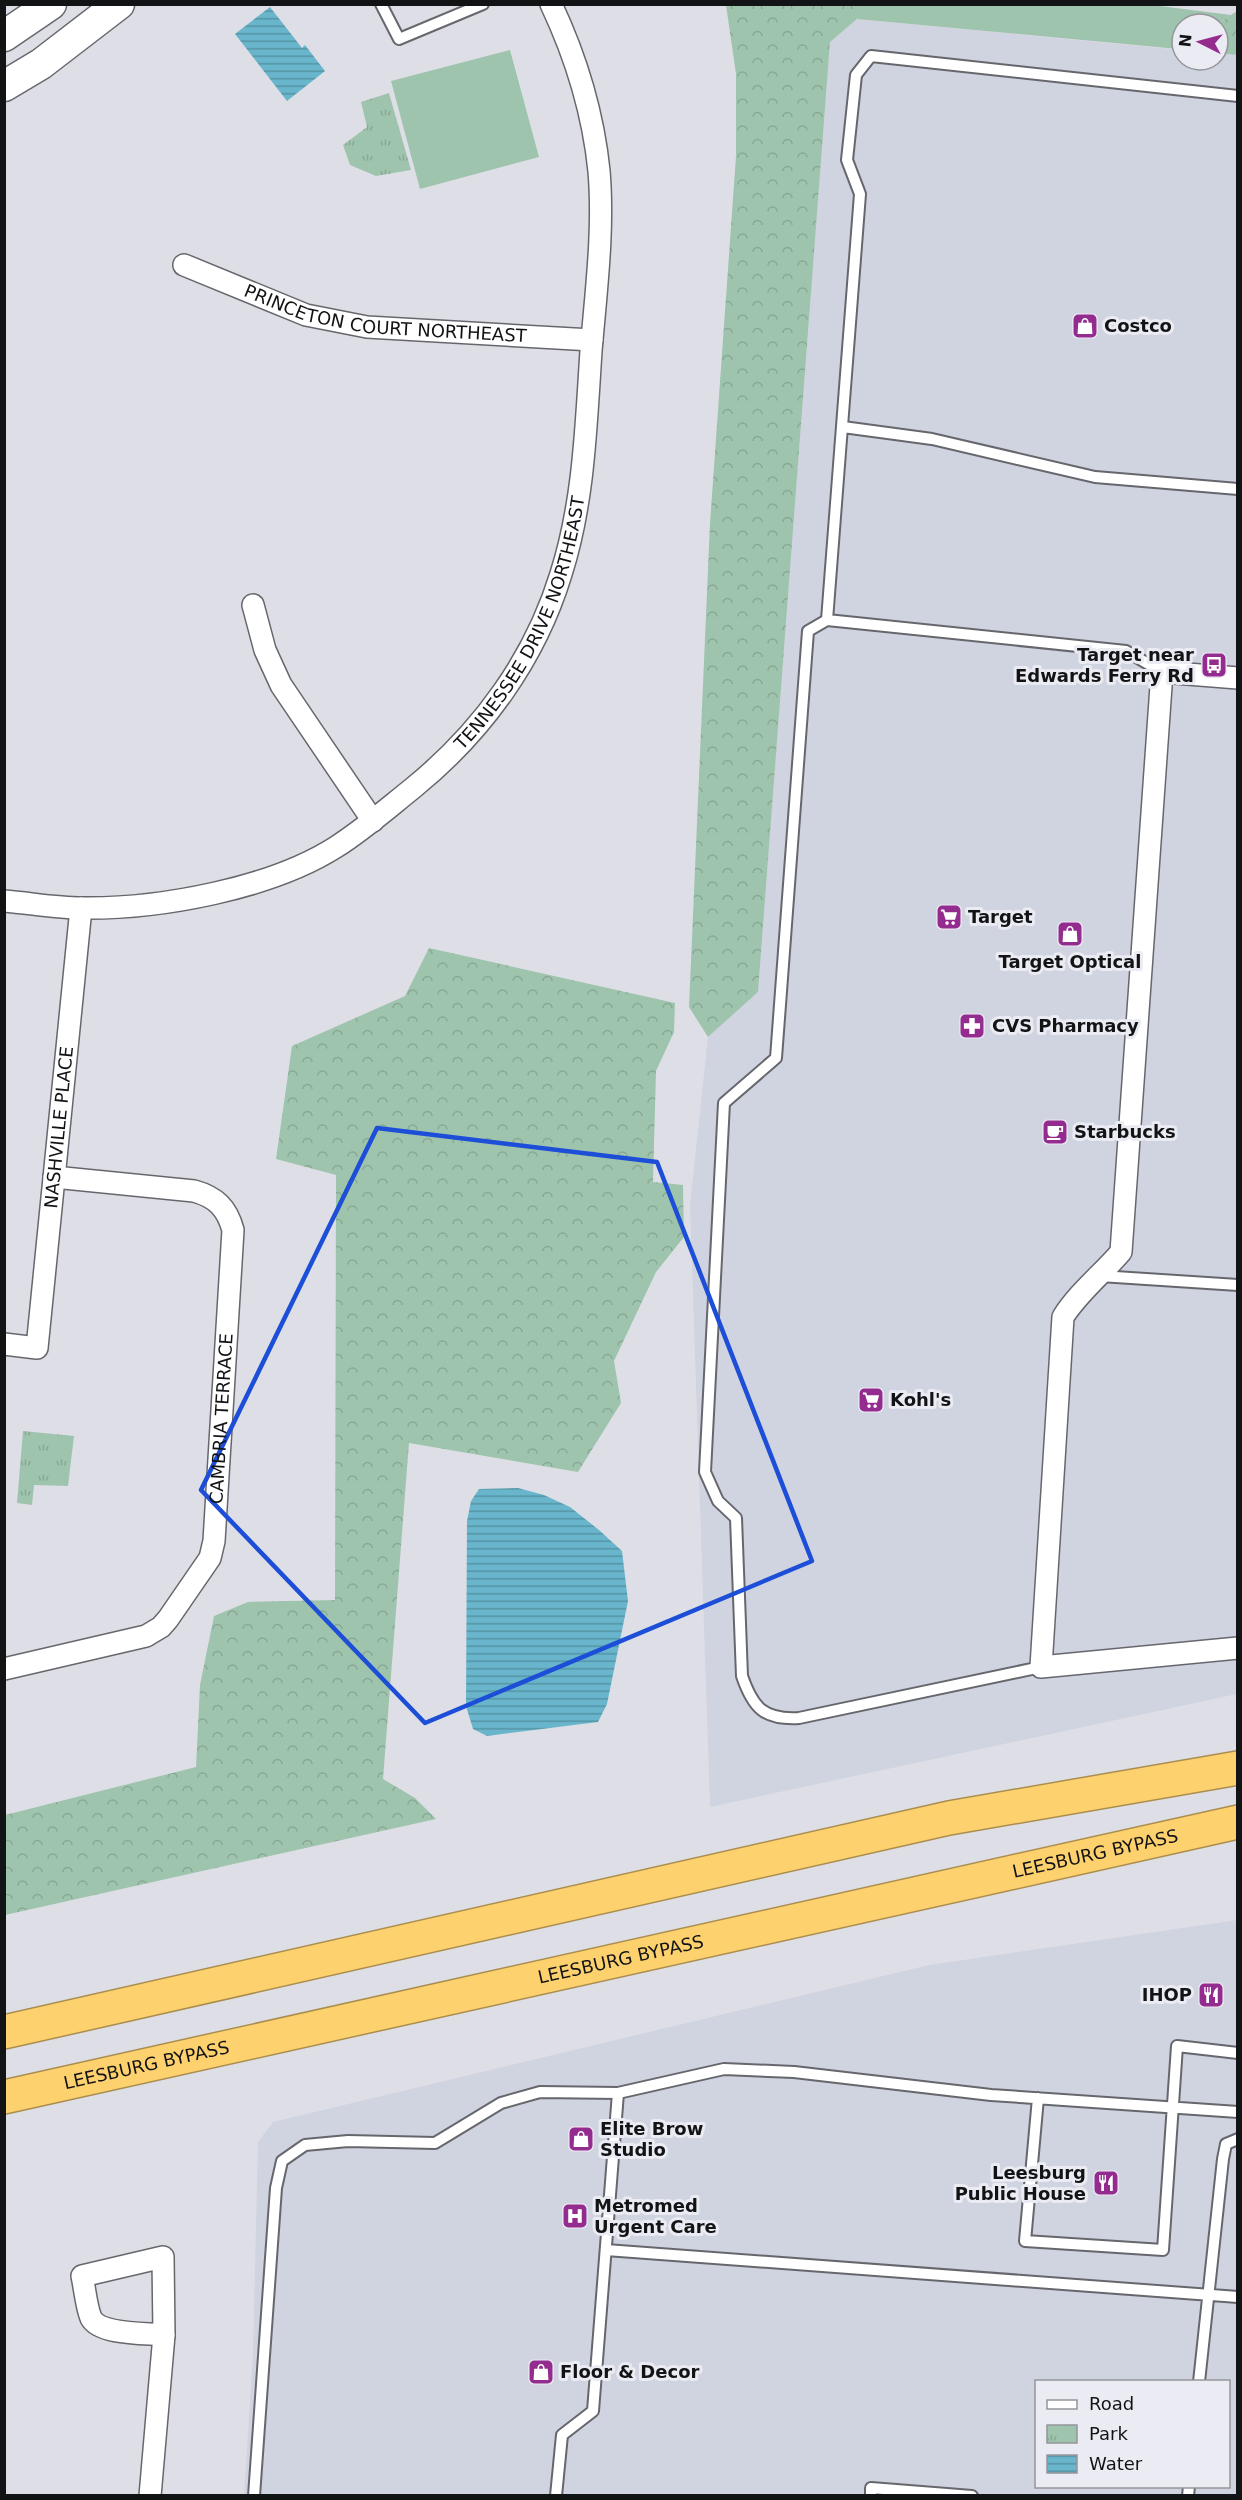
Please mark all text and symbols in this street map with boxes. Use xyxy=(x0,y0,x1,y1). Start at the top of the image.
north arrow xyxy=(1170,12,1230,72)
text: N xyxy=(1175,33,1196,48)
street label: PRINCETON COURT NORTHEAST xyxy=(241,280,528,346)
shop icon: Costco xyxy=(1070,311,1100,341)
place label: Costco xyxy=(1104,315,1172,336)
street label: TENNESSEE DRIVE NORTHEAST xyxy=(449,494,589,754)
place label: Target near Edwards Ferry Rd xyxy=(1015,644,1194,686)
bus stop icon: Target near Edwards Ferry Rd xyxy=(1199,650,1229,680)
supermarket icon: Target xyxy=(934,902,964,932)
place label: Target xyxy=(968,906,1033,927)
shop icon: Target Optical xyxy=(1055,919,1085,949)
place label: Target Optical xyxy=(999,951,1141,972)
pharmacy icon: CVS Pharmacy xyxy=(957,1011,987,1041)
place label: CVS Pharmacy xyxy=(992,1015,1139,1036)
street label: NASHVILLE PLACE xyxy=(40,1045,77,1209)
cafe icon: Starbucks xyxy=(1040,1117,1070,1147)
place label: Starbucks xyxy=(1074,1121,1176,1142)
street label: CAMBRIA TERRACE xyxy=(205,1332,237,1505)
supermarket icon: Kohl's xyxy=(856,1385,886,1415)
place label: Kohl's xyxy=(890,1389,951,1410)
street label: LEESBURG BYPASS xyxy=(1010,1825,1180,1882)
street label: LEESBURG BYPASS xyxy=(536,1930,706,1988)
restaurant icon: IHOP xyxy=(1196,1980,1226,2010)
place label: IHOP xyxy=(1142,1984,1192,2005)
street label: LEESBURG BYPASS xyxy=(62,2036,231,2093)
place label: Elite Brow Studio xyxy=(600,2118,703,2160)
shop icon: Elite Brow Studio xyxy=(566,2124,596,2154)
place label: Leesburg Public House xyxy=(955,2162,1086,2204)
restaurant icon: Leesburg Public House xyxy=(1091,2168,1121,2198)
place label: Metromed Urgent Care xyxy=(594,2195,717,2237)
hospital icon: Metromed Urgent Care xyxy=(560,2201,590,2231)
shop icon: Floor & Decor xyxy=(526,2357,556,2387)
place label: Floor & Decor xyxy=(560,2361,699,2382)
legend xyxy=(1035,2380,1230,2488)
text: Road xyxy=(1089,2393,1134,2414)
text: Park xyxy=(1089,2423,1128,2444)
text: Water xyxy=(1089,2453,1143,2474)

